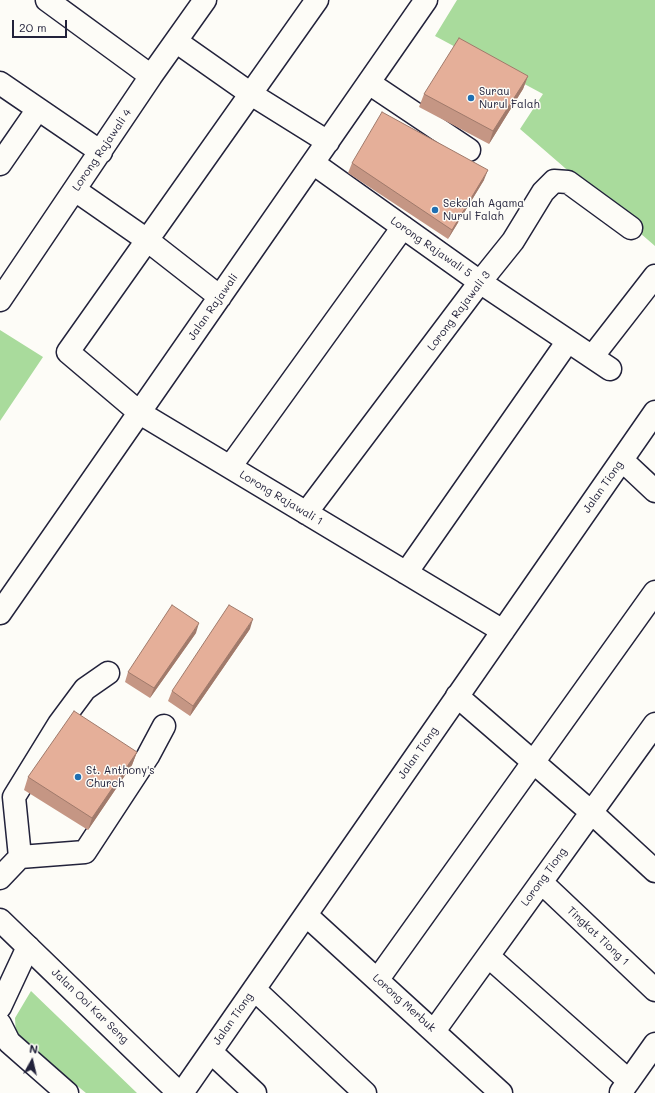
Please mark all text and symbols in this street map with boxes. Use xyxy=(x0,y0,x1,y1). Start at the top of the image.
scale bar xyxy=(14,12,69,38)
text: 20 m xyxy=(19,19,47,35)
place label: Surau Nurul Falah xyxy=(479,85,540,111)
marker: Surau Nurul Falah xyxy=(466,93,476,103)
street label: Lorong Rajawali 4 xyxy=(70,106,134,194)
place label: Sekolah Agama Nurul Falah xyxy=(443,197,524,223)
marker: Sekolah Agama Nurul Falah xyxy=(430,205,440,215)
street label: Lorong Rajawali 5 xyxy=(388,214,474,280)
street label: Lorong Rajawali 3 xyxy=(425,269,493,353)
street label: Jalan Rajawali xyxy=(185,271,241,343)
street label: Jalan Tiong xyxy=(580,458,626,516)
street label: Lorong Rajawali 1 xyxy=(237,468,325,528)
street label: Jalan Tiong xyxy=(395,724,441,782)
place label: St. Anthony's Church xyxy=(86,764,155,790)
marker: St. Anthony's Church xyxy=(73,772,83,782)
street label: Lorong Tiong xyxy=(518,845,570,909)
street label: Tingkat Tiong 1 xyxy=(564,904,632,968)
street label: Jalan Ooi Kar Seng xyxy=(49,966,131,1046)
street label: Lorong Merbuk xyxy=(370,971,438,1035)
street label: Jalan Tiong xyxy=(210,990,256,1048)
north arrow xyxy=(12,1041,52,1081)
text: N xyxy=(29,1041,39,1057)

